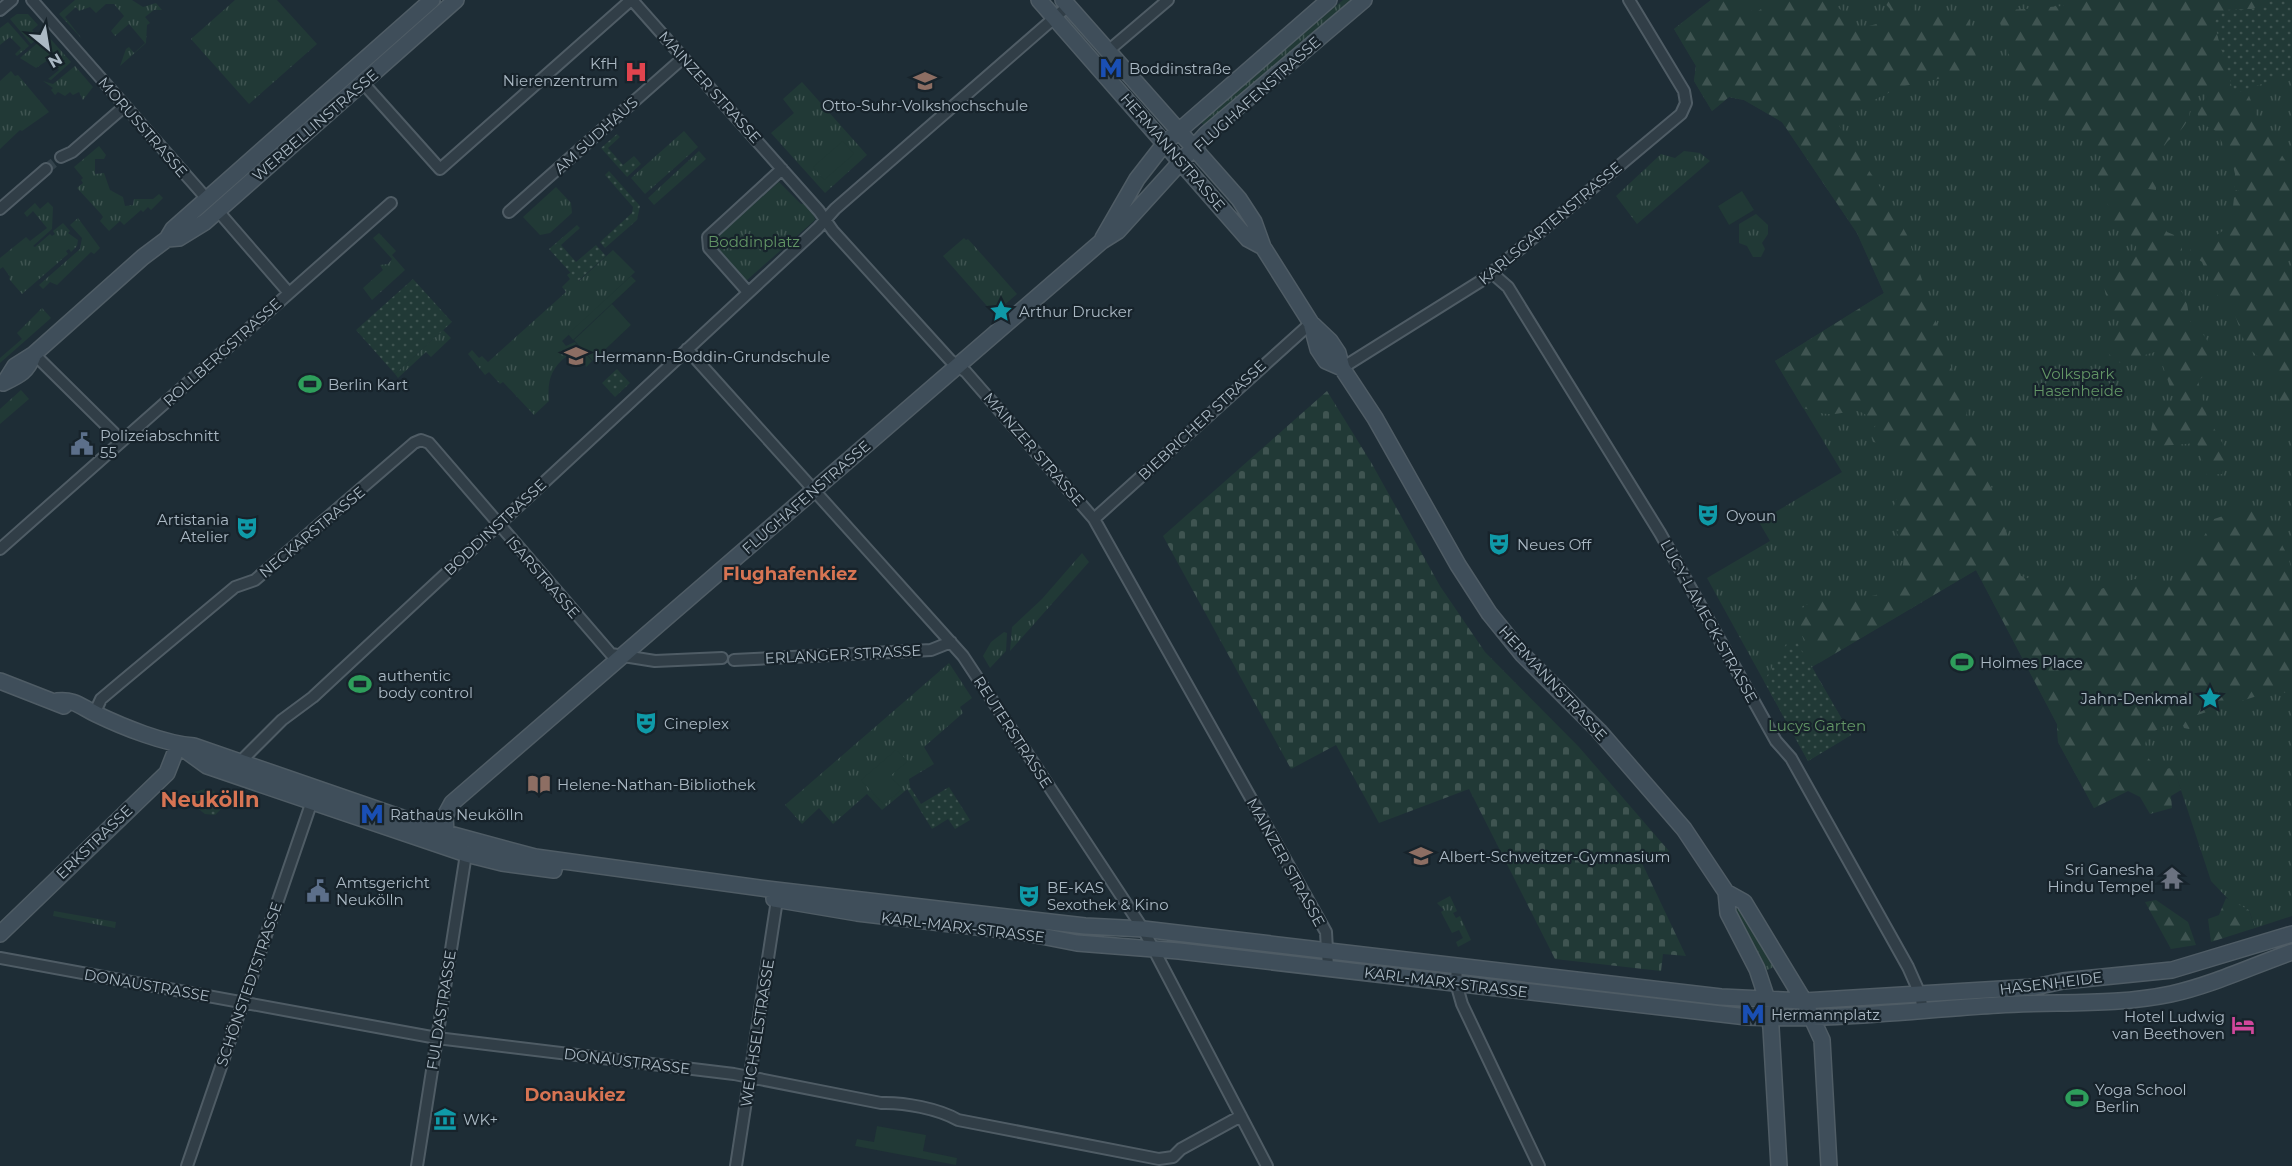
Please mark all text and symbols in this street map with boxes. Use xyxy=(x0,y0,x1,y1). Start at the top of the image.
north arrow xyxy=(18,18,78,78)
street label: MAINZER STRASSE xyxy=(655,27,765,147)
street label: FLUGHAFENSTRASSE xyxy=(1190,32,1324,156)
text: N xyxy=(45,49,66,72)
place label: KfH Nierenzentrum xyxy=(503,54,618,90)
metro station icon: Boddinstraße xyxy=(1098,55,1124,81)
hospital icon: KfH Nierenzentrum xyxy=(623,59,649,85)
place label: Boddinstraße xyxy=(1129,59,1231,78)
street label: WERBELLINSTRASSE xyxy=(248,65,382,185)
school or university icon: Otto-Suhr-Volkshochschule xyxy=(912,68,938,94)
street label: MORUSSTRASSE xyxy=(94,73,192,181)
street label: HERMANNSTRASSE xyxy=(1117,89,1229,215)
street label: AM SUDHAUS xyxy=(550,92,642,178)
place label: Otto-Suhr-Volkshochschule xyxy=(822,96,1028,115)
street label: KARLSGARTENSTRASSE xyxy=(1474,157,1626,289)
park label: Boddinplatz xyxy=(708,232,800,251)
street label: ROLLBERGSTRASSE xyxy=(159,294,285,410)
place icon: Arthur Drucker xyxy=(988,298,1014,324)
place label: Arthur Drucker xyxy=(1019,302,1133,321)
school or university icon: Hermann-Boddin-Grundschule xyxy=(563,343,589,369)
place label: Hermann-Boddin-Grundschule xyxy=(594,347,830,366)
street label: BIEBRICHER STRASSE xyxy=(1134,356,1270,484)
park label: Volkspark Hasenheide xyxy=(2033,364,2123,400)
sports icon: Berlin Kart xyxy=(297,371,323,397)
place label: Berlin Kart xyxy=(328,375,408,394)
street label: MAINZER STRASSE xyxy=(980,388,1088,510)
place label: Polizeiabschnitt 55 xyxy=(100,426,220,462)
public building icon: Polizeiabschnitt 55 xyxy=(69,431,95,457)
street label: FLUGHAFENSTRASSE xyxy=(738,436,874,558)
street label: BODDINSTRASSE xyxy=(440,475,550,579)
street label: NECKARSTRASSE xyxy=(255,482,369,582)
theatre icon: Oyoun xyxy=(1695,502,1721,528)
place label: Oyoun xyxy=(1726,506,1776,525)
place label: Artistania Atelier xyxy=(157,510,229,546)
theatre icon: Artistania Atelier xyxy=(234,515,260,541)
theatre icon: Neues Off xyxy=(1486,531,1512,557)
street label: ISARSTRASSE xyxy=(502,532,584,622)
place label: Neues Off xyxy=(1517,535,1592,554)
street label: LUCY-LAMECK-STRASSE xyxy=(1656,536,1762,706)
district label: Flughafenkiez xyxy=(723,563,857,585)
street label: HERMANNSTRASSE xyxy=(1495,622,1611,744)
street label: ERLANGER STRASSE xyxy=(764,640,922,668)
sports icon: Holmes Place xyxy=(1949,649,1975,675)
place label: Holmes Place xyxy=(1980,653,2083,672)
place label: authentic body control xyxy=(378,666,473,702)
sports icon: authentic body control xyxy=(347,671,373,697)
street label: REUTERSTRASSE xyxy=(970,672,1056,792)
place icon: Jahn-Denkmal xyxy=(2197,685,2223,711)
place label: Jahn-Denkmal xyxy=(2079,689,2192,708)
theatre icon: Cineplex xyxy=(633,710,659,736)
place label: Cineplex xyxy=(664,714,729,733)
park label: Lucys Garten xyxy=(1768,716,1866,735)
library icon: Helene-Nathan-Bibliothek xyxy=(526,771,552,797)
place label: Helene-Nathan-Bibliothek xyxy=(557,775,756,794)
district label: Neukölln xyxy=(161,787,259,812)
street label: MAINZER STRASSE xyxy=(1243,794,1329,930)
street label: ERKSTRASSE xyxy=(52,801,136,883)
metro station icon: Rathaus Neukölln xyxy=(359,801,385,827)
place label: Rathaus Neukölln xyxy=(390,805,524,824)
school or university icon: Albert-Schweitzer-Gymnasium xyxy=(1408,843,1434,869)
place label: Albert-Schweitzer-Gymnasium xyxy=(1439,847,1671,866)
place label: Sri Ganesha Hindu Tempel xyxy=(2047,860,2154,896)
temple icon: Sri Ganesha Hindu Tempel xyxy=(2159,865,2185,891)
place label: Amtsgericht Neukölln xyxy=(336,873,430,909)
public building icon: Amtsgericht Neukölln xyxy=(305,878,331,904)
place label: BE-KAS Sexothek & Kino xyxy=(1047,878,1169,914)
theatre icon: BE-KAS Sexothek & Kino xyxy=(1016,883,1042,909)
street label: SCHÖNSTEDTSTRASSE xyxy=(212,899,286,1069)
street label: KARL-MARX-STRASSE xyxy=(880,908,1046,946)
street label: FULDASTRASSE xyxy=(422,949,460,1071)
street label: WEICHSELSTRASSE xyxy=(736,958,778,1108)
street label: KARL-MARX-STRASSE xyxy=(1363,963,1529,1001)
street label: DONAUSTRASSE xyxy=(83,965,211,1005)
street label: HASENHEIDE xyxy=(1998,967,2104,999)
metro station icon: Hermannplatz xyxy=(1740,1001,1766,1027)
place label: Hermannplatz xyxy=(1771,1005,1880,1024)
place label: Hotel Ludwig van Beethoven xyxy=(2112,1007,2225,1043)
hotel icon: Hotel Ludwig van Beethoven xyxy=(2230,1012,2256,1038)
street label: DONAUSTRASSE xyxy=(563,1044,691,1078)
place label: Yoga School Berlin xyxy=(2095,1080,2187,1116)
district label: Donaukiez xyxy=(525,1084,626,1106)
sports icon: Yoga School Berlin xyxy=(2064,1085,2090,1111)
museum icon: WK+ xyxy=(432,1106,458,1132)
place label: WK+ xyxy=(463,1110,498,1129)

